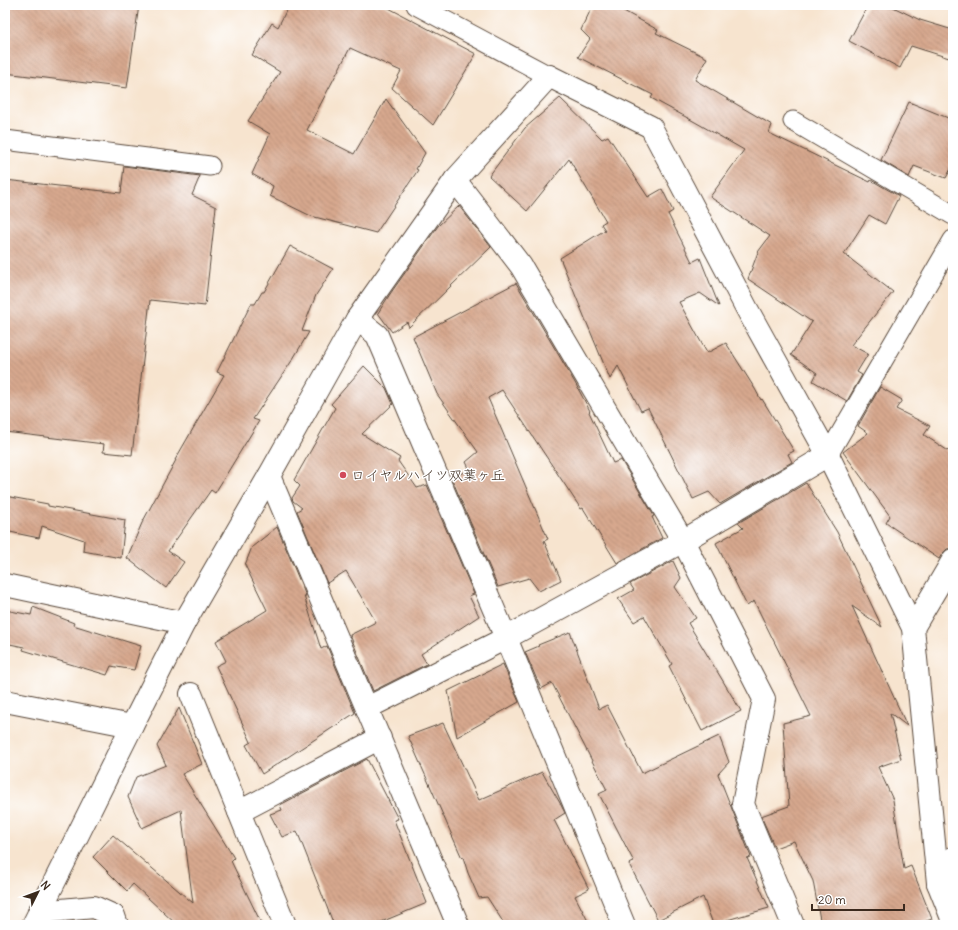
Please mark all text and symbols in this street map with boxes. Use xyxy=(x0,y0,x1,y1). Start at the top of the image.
place label: ロイヤルハイツ双葉ヶ丘 xyxy=(351,466,505,484)
marker: ロイヤルハイツ双葉ヶ丘 xyxy=(338,470,348,480)
north arrow xyxy=(18,872,58,912)
text: N xyxy=(38,878,53,893)
scale bar xyxy=(812,886,904,912)
text: 20 m xyxy=(818,892,846,907)

